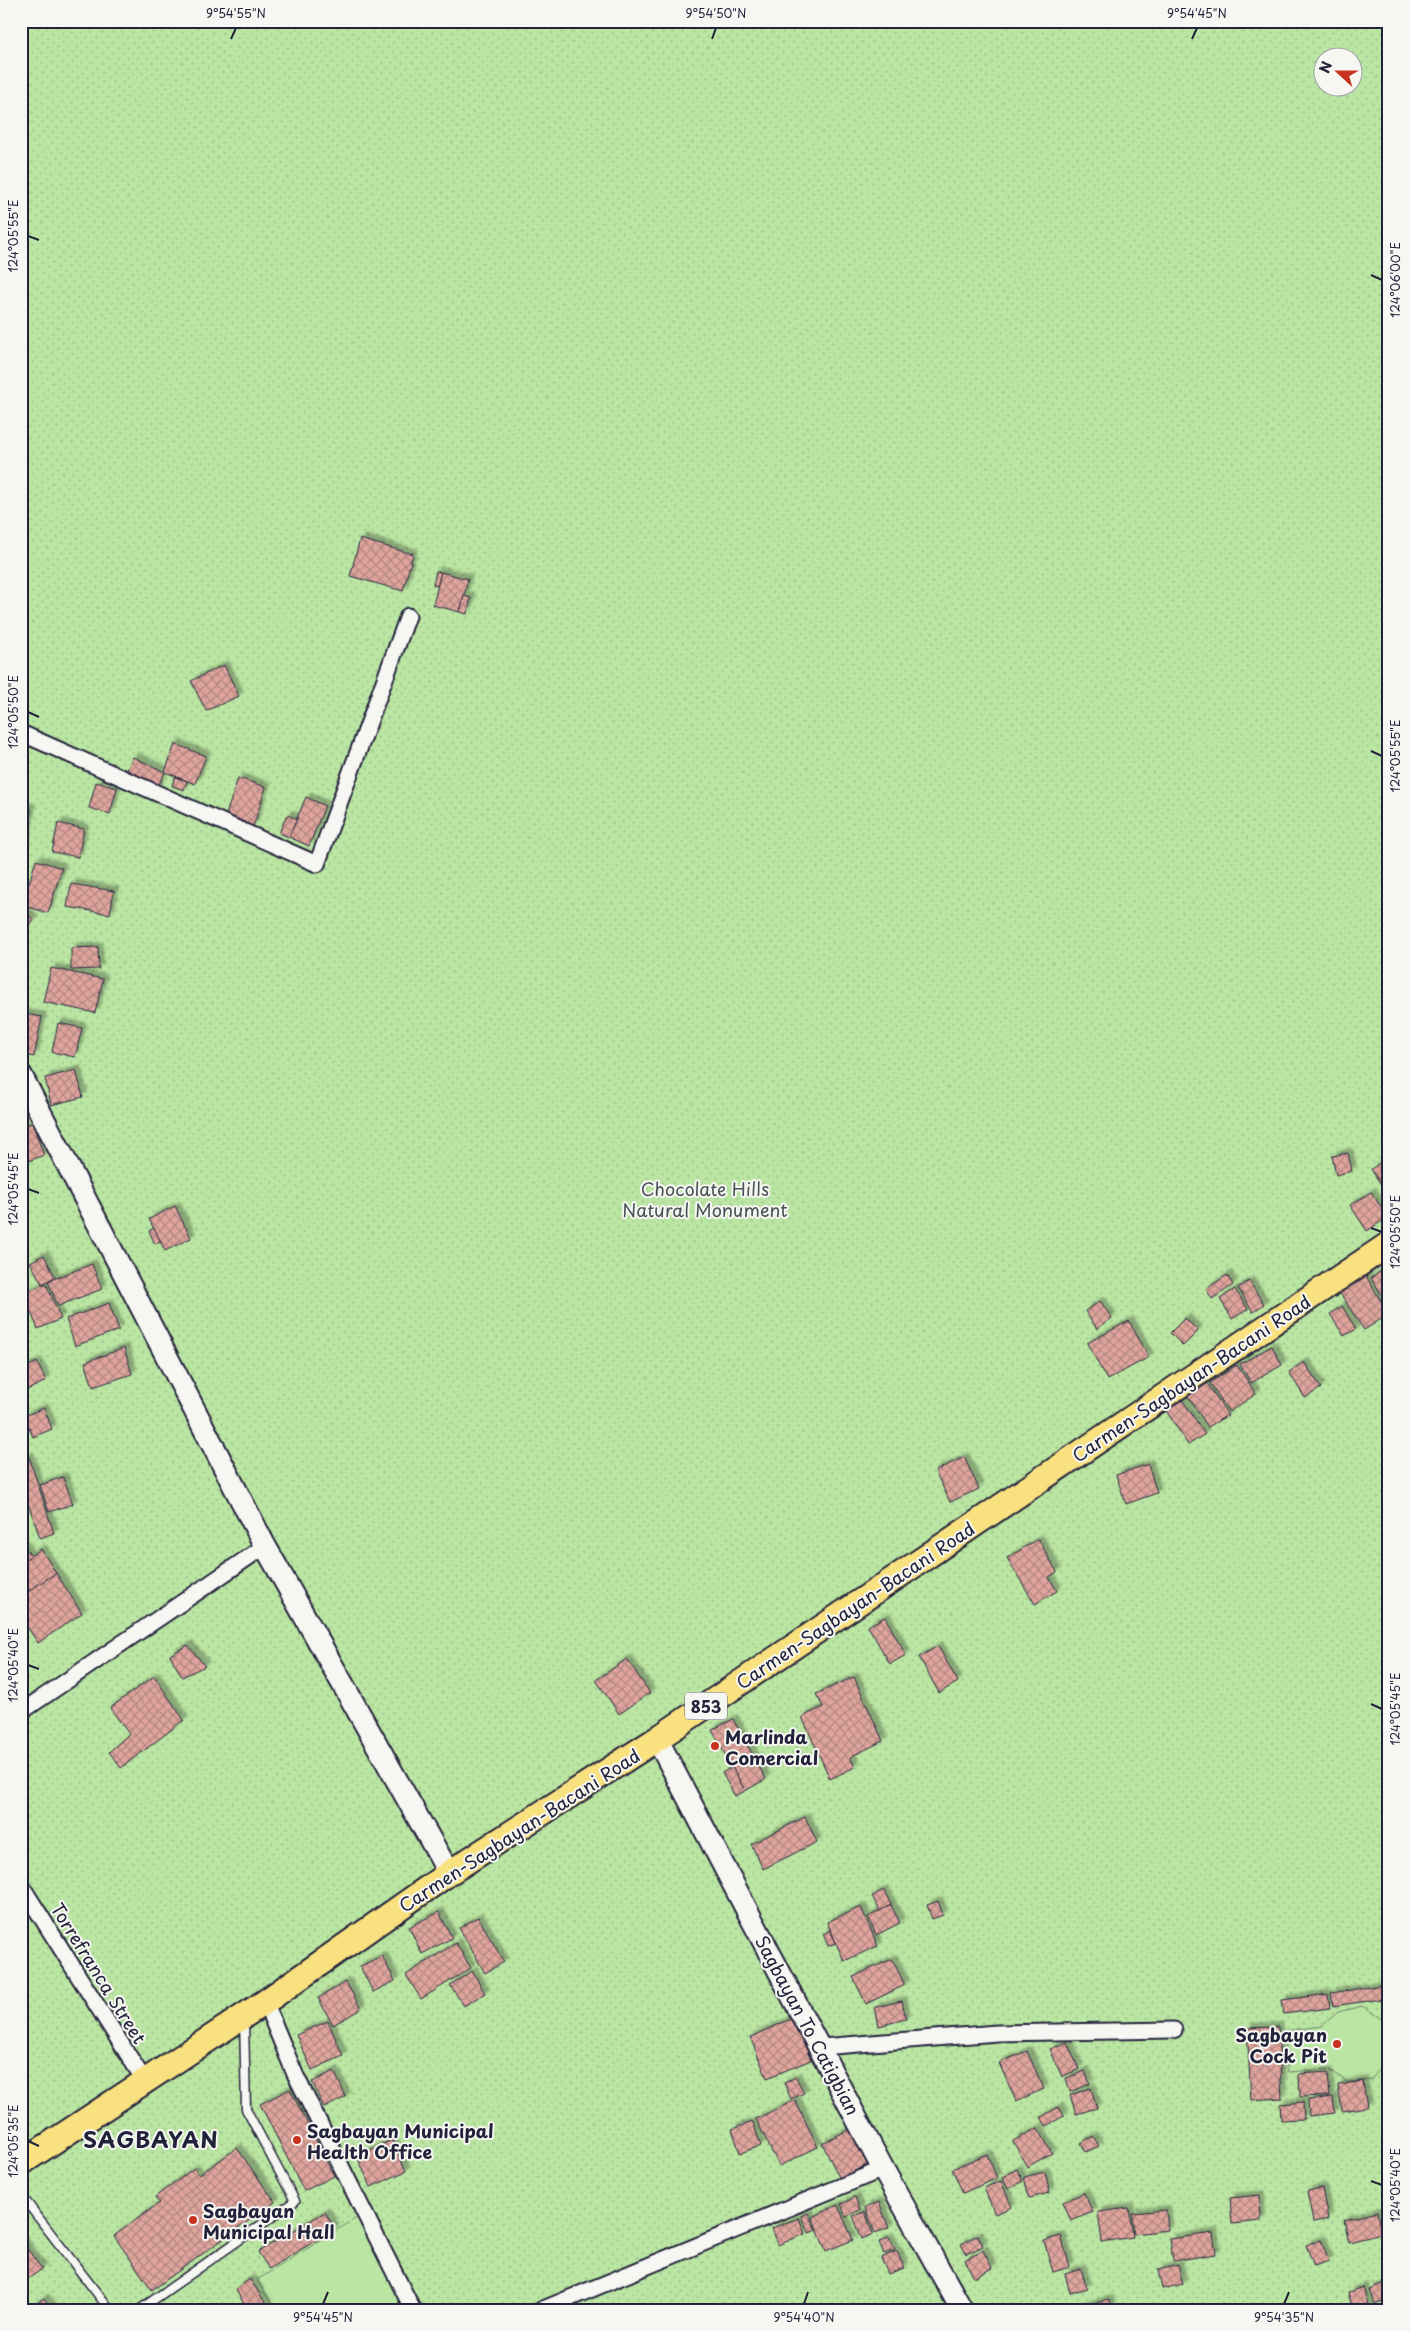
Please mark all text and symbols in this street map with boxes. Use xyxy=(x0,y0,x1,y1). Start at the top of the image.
text: 9°54'55"N xyxy=(206,4,266,22)
text: 9°54'50"N xyxy=(686,4,746,22)
text: 9°54'45"N xyxy=(1167,4,1227,22)
north arrow xyxy=(1312,48,1362,98)
text: N xyxy=(1314,58,1337,76)
text: 124°05'55"E xyxy=(4,199,22,273)
text: 124°06'00"E xyxy=(1386,242,1404,318)
text: 124°05'50"E xyxy=(4,675,22,749)
text: 124°05'55"E xyxy=(1386,719,1404,793)
text: 124°05'45"E xyxy=(4,1152,22,1226)
park label: Chocolate Hills Natural Monument xyxy=(622,1175,788,1223)
text: 124°05'50"E xyxy=(1386,1195,1404,1269)
street label: Carmen-Sagbayan-Bacani Road xyxy=(1066,1288,1316,1468)
street label: Carmen-Sagbayan-Bacani Road xyxy=(730,1515,980,1695)
text: 124°05'40"E xyxy=(4,1628,22,1702)
text: 124°05'45"E xyxy=(1386,1672,1404,1746)
road number: 853 xyxy=(685,1692,727,1720)
place label: Marlinda Comercial xyxy=(725,1723,818,1771)
marker: Marlinda Comercial xyxy=(709,1740,721,1752)
street label: Carmen-Sagbayan-Bacani Road xyxy=(393,1742,645,1918)
street label: Torrefranca Street xyxy=(45,1897,153,2049)
street label: Sagbayan To Catigbian xyxy=(749,1930,867,2120)
place label: Sagbayan Cock Pit xyxy=(1236,2021,1327,2069)
marker: Sagbayan Cock Pit xyxy=(1331,2038,1343,2050)
text: 124°05'35"E xyxy=(4,2104,22,2178)
place label: Sagbayan Municipal Health Office xyxy=(307,2117,494,2165)
district label: SAGBAYAN xyxy=(83,2122,219,2155)
marker: Sagbayan Municipal Health Office xyxy=(291,2134,303,2146)
text: 124°05'40"E xyxy=(1386,2148,1404,2222)
place label: Sagbayan Municipal Hall xyxy=(203,2197,334,2245)
marker: Sagbayan Municipal Hall xyxy=(187,2214,199,2226)
text: 9°54'45"N xyxy=(293,2308,353,2326)
text: 9°54'40"N xyxy=(773,2308,835,2326)
text: 9°54'35"N xyxy=(1254,2308,1314,2326)

